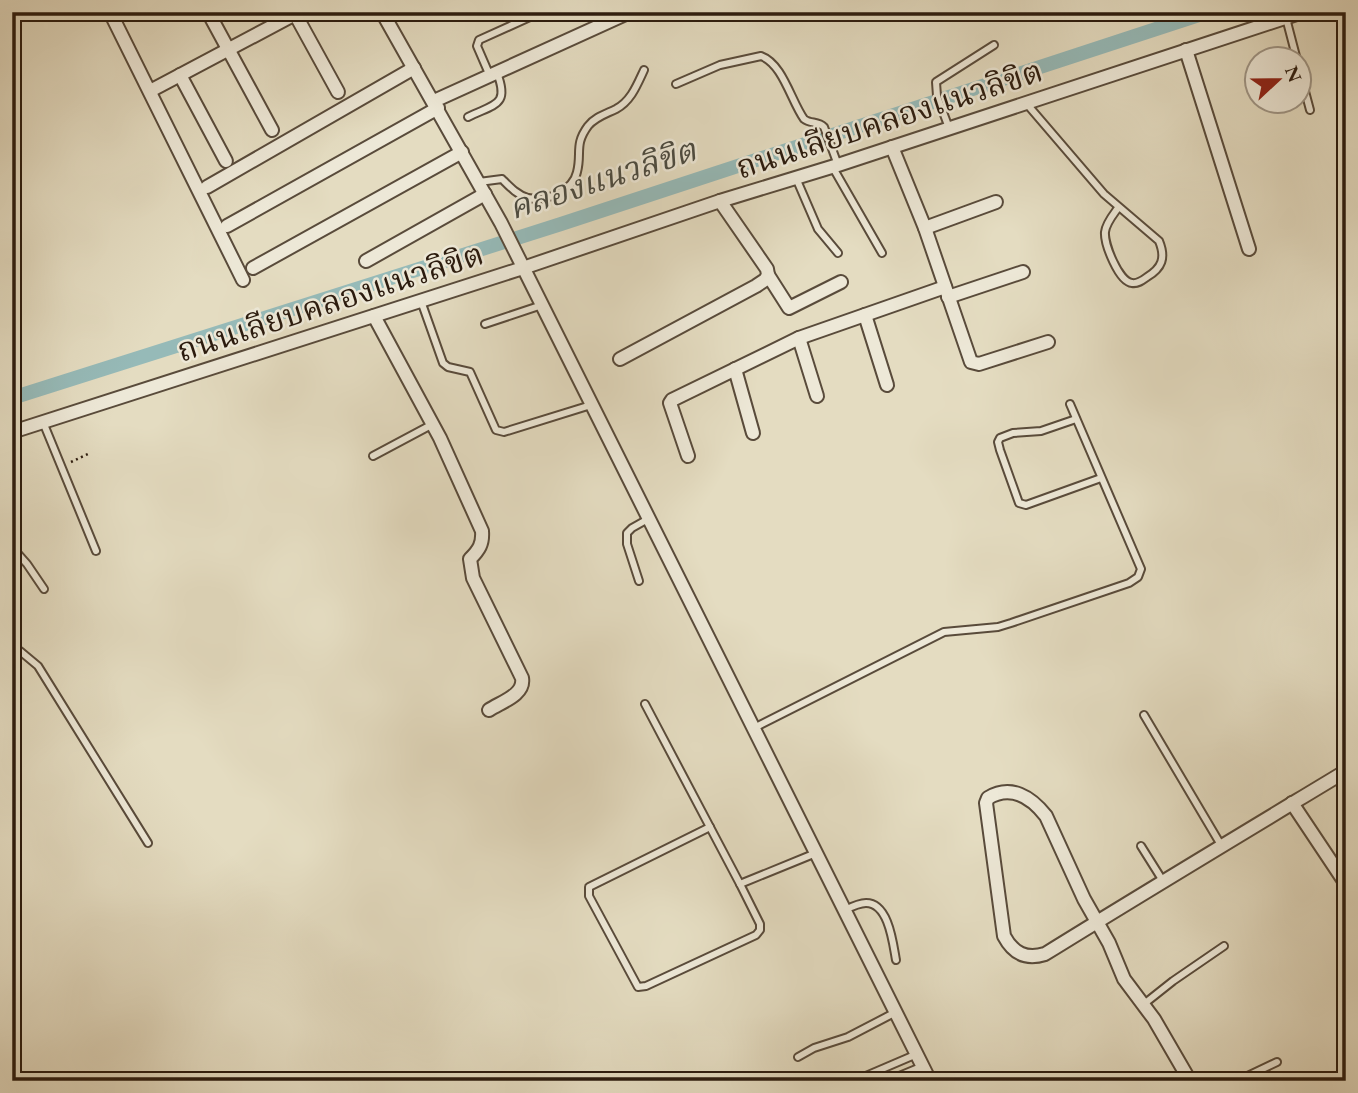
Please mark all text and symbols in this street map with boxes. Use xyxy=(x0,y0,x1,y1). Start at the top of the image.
north arrow xyxy=(1242,46,1312,116)
street label: ถนนเลียบคลองแนวลิขิต xyxy=(730,50,1048,188)
text: N xyxy=(1279,62,1308,86)
water label: คลองแนวลิขิต xyxy=(503,128,702,229)
street label: ถนนเลียบคลองแนวลิขิต xyxy=(171,233,489,371)

